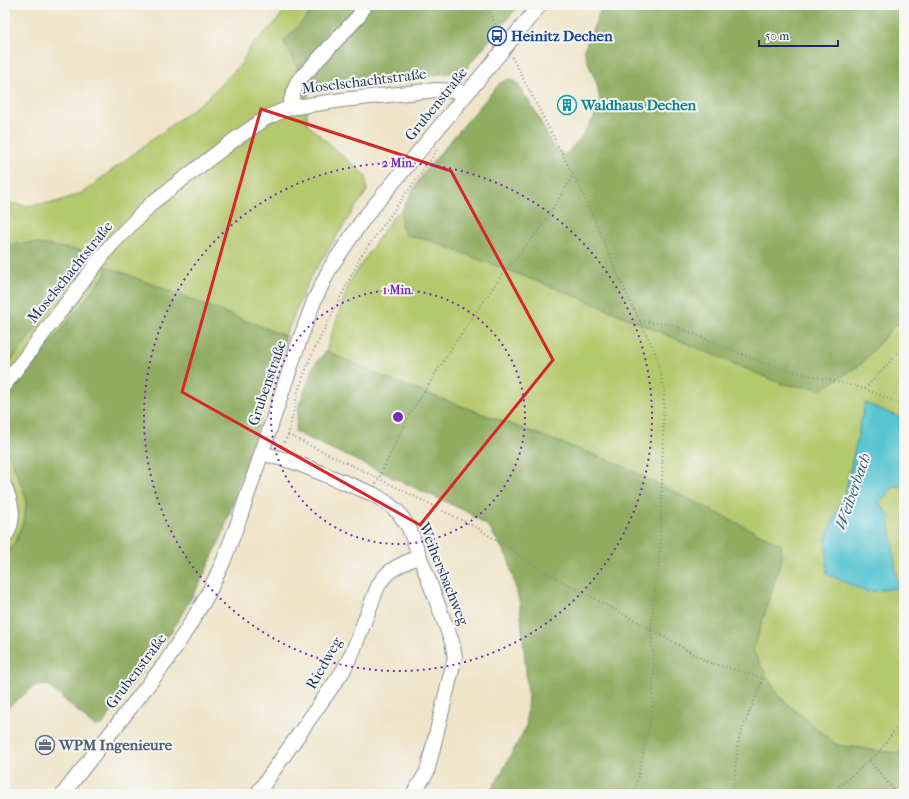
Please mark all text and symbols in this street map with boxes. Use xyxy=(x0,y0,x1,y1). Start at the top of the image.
scale bar xyxy=(759,22,838,48)
bus stop icon: Heinitz Dechen xyxy=(486,25,508,47)
place label: Heinitz Dechen xyxy=(511,27,613,45)
text: 50 m xyxy=(765,29,789,43)
street label: Grubenstraße xyxy=(401,63,471,144)
street label: Moselschachtstraße xyxy=(301,64,428,98)
building icon: Waldhaus Dechen xyxy=(556,94,578,116)
place label: Waldhaus Dechen xyxy=(580,96,697,114)
text: 2 Min. xyxy=(382,156,415,170)
street label: Moselschachtstraße xyxy=(23,217,117,327)
text: 1 Min. xyxy=(383,283,414,297)
street label: Grubenstraße xyxy=(244,337,290,428)
centre of rings xyxy=(391,410,405,424)
water label: Weiherbach xyxy=(831,451,874,532)
street label: Weihersbachweg xyxy=(415,519,473,629)
street label: Grubenstraße xyxy=(102,629,170,712)
street label: Riedweg xyxy=(302,633,347,692)
office icon: WPM Ingenieure xyxy=(34,734,56,756)
place label: WPM Ingenieure xyxy=(58,736,173,754)

